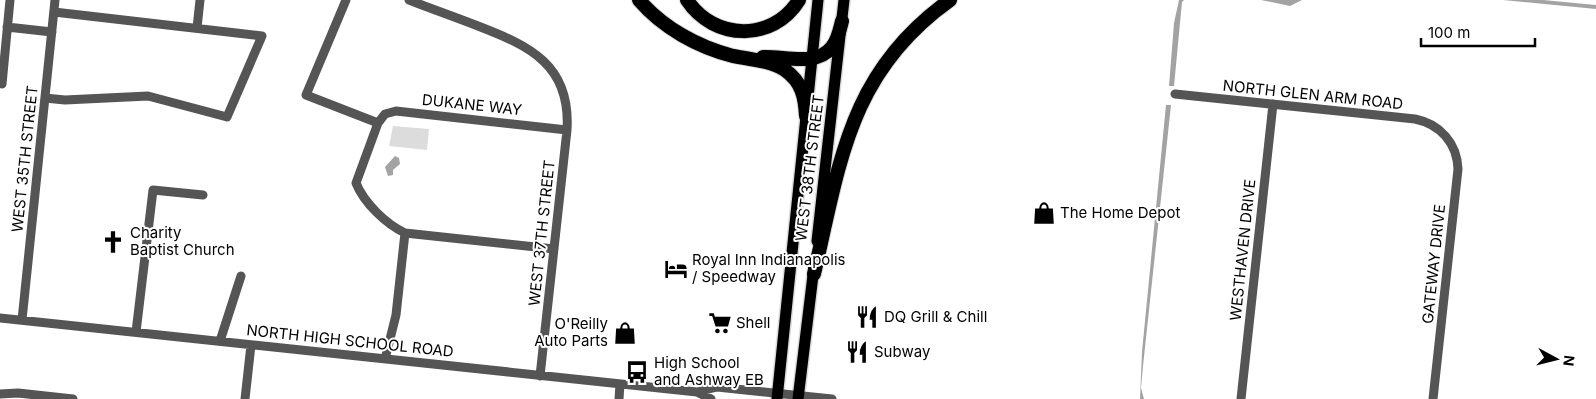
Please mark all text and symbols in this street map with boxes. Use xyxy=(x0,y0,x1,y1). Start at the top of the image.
scale bar xyxy=(1421,15,1535,47)
text: 100 m xyxy=(1428,23,1470,42)
street label: NORTH GLEN ARM ROAD xyxy=(1222,76,1404,113)
street label: WEST 35TH STREET xyxy=(7,85,42,233)
street label: DUKANE WAY xyxy=(421,90,523,119)
street label: WEST 38TH STREET xyxy=(791,94,828,242)
street label: WEST 37TH STREET xyxy=(524,159,559,307)
street label: WESTHAVEN DRIVE xyxy=(1226,178,1259,322)
shop icon: The Home Depot xyxy=(1031,200,1057,226)
place label: The Home Depot xyxy=(1060,203,1181,222)
street label: GATEWAY DRIVE xyxy=(1418,203,1449,325)
place label: Charity Baptist Church xyxy=(130,223,235,259)
church icon: Charity Baptist Church xyxy=(100,229,126,255)
place label: Royal Inn Indianapolis / Speedway xyxy=(692,250,846,286)
hotel icon: Royal Inn Indianapolis / Speedway xyxy=(663,256,689,282)
restaurant icon: DQ Grill & Chill xyxy=(854,304,880,330)
place label: DQ Grill & Chill xyxy=(884,307,987,326)
supermarket icon: Shell xyxy=(707,310,733,336)
place label: Shell xyxy=(736,313,771,332)
place label: O'Reilly Auto Parts xyxy=(534,314,609,350)
street label: NORTH HIGH SCHOOL ROAD xyxy=(245,320,455,361)
shop icon: O'Reilly Auto Parts xyxy=(612,320,638,346)
north arrow xyxy=(1531,334,1581,384)
restaurant icon: Subway xyxy=(844,339,870,365)
place label: Subway xyxy=(874,342,931,361)
place label: High School and Ashway EB xyxy=(654,353,764,389)
text: N xyxy=(1560,354,1578,367)
bus stop icon: High School and Ashway EB xyxy=(624,359,650,385)

